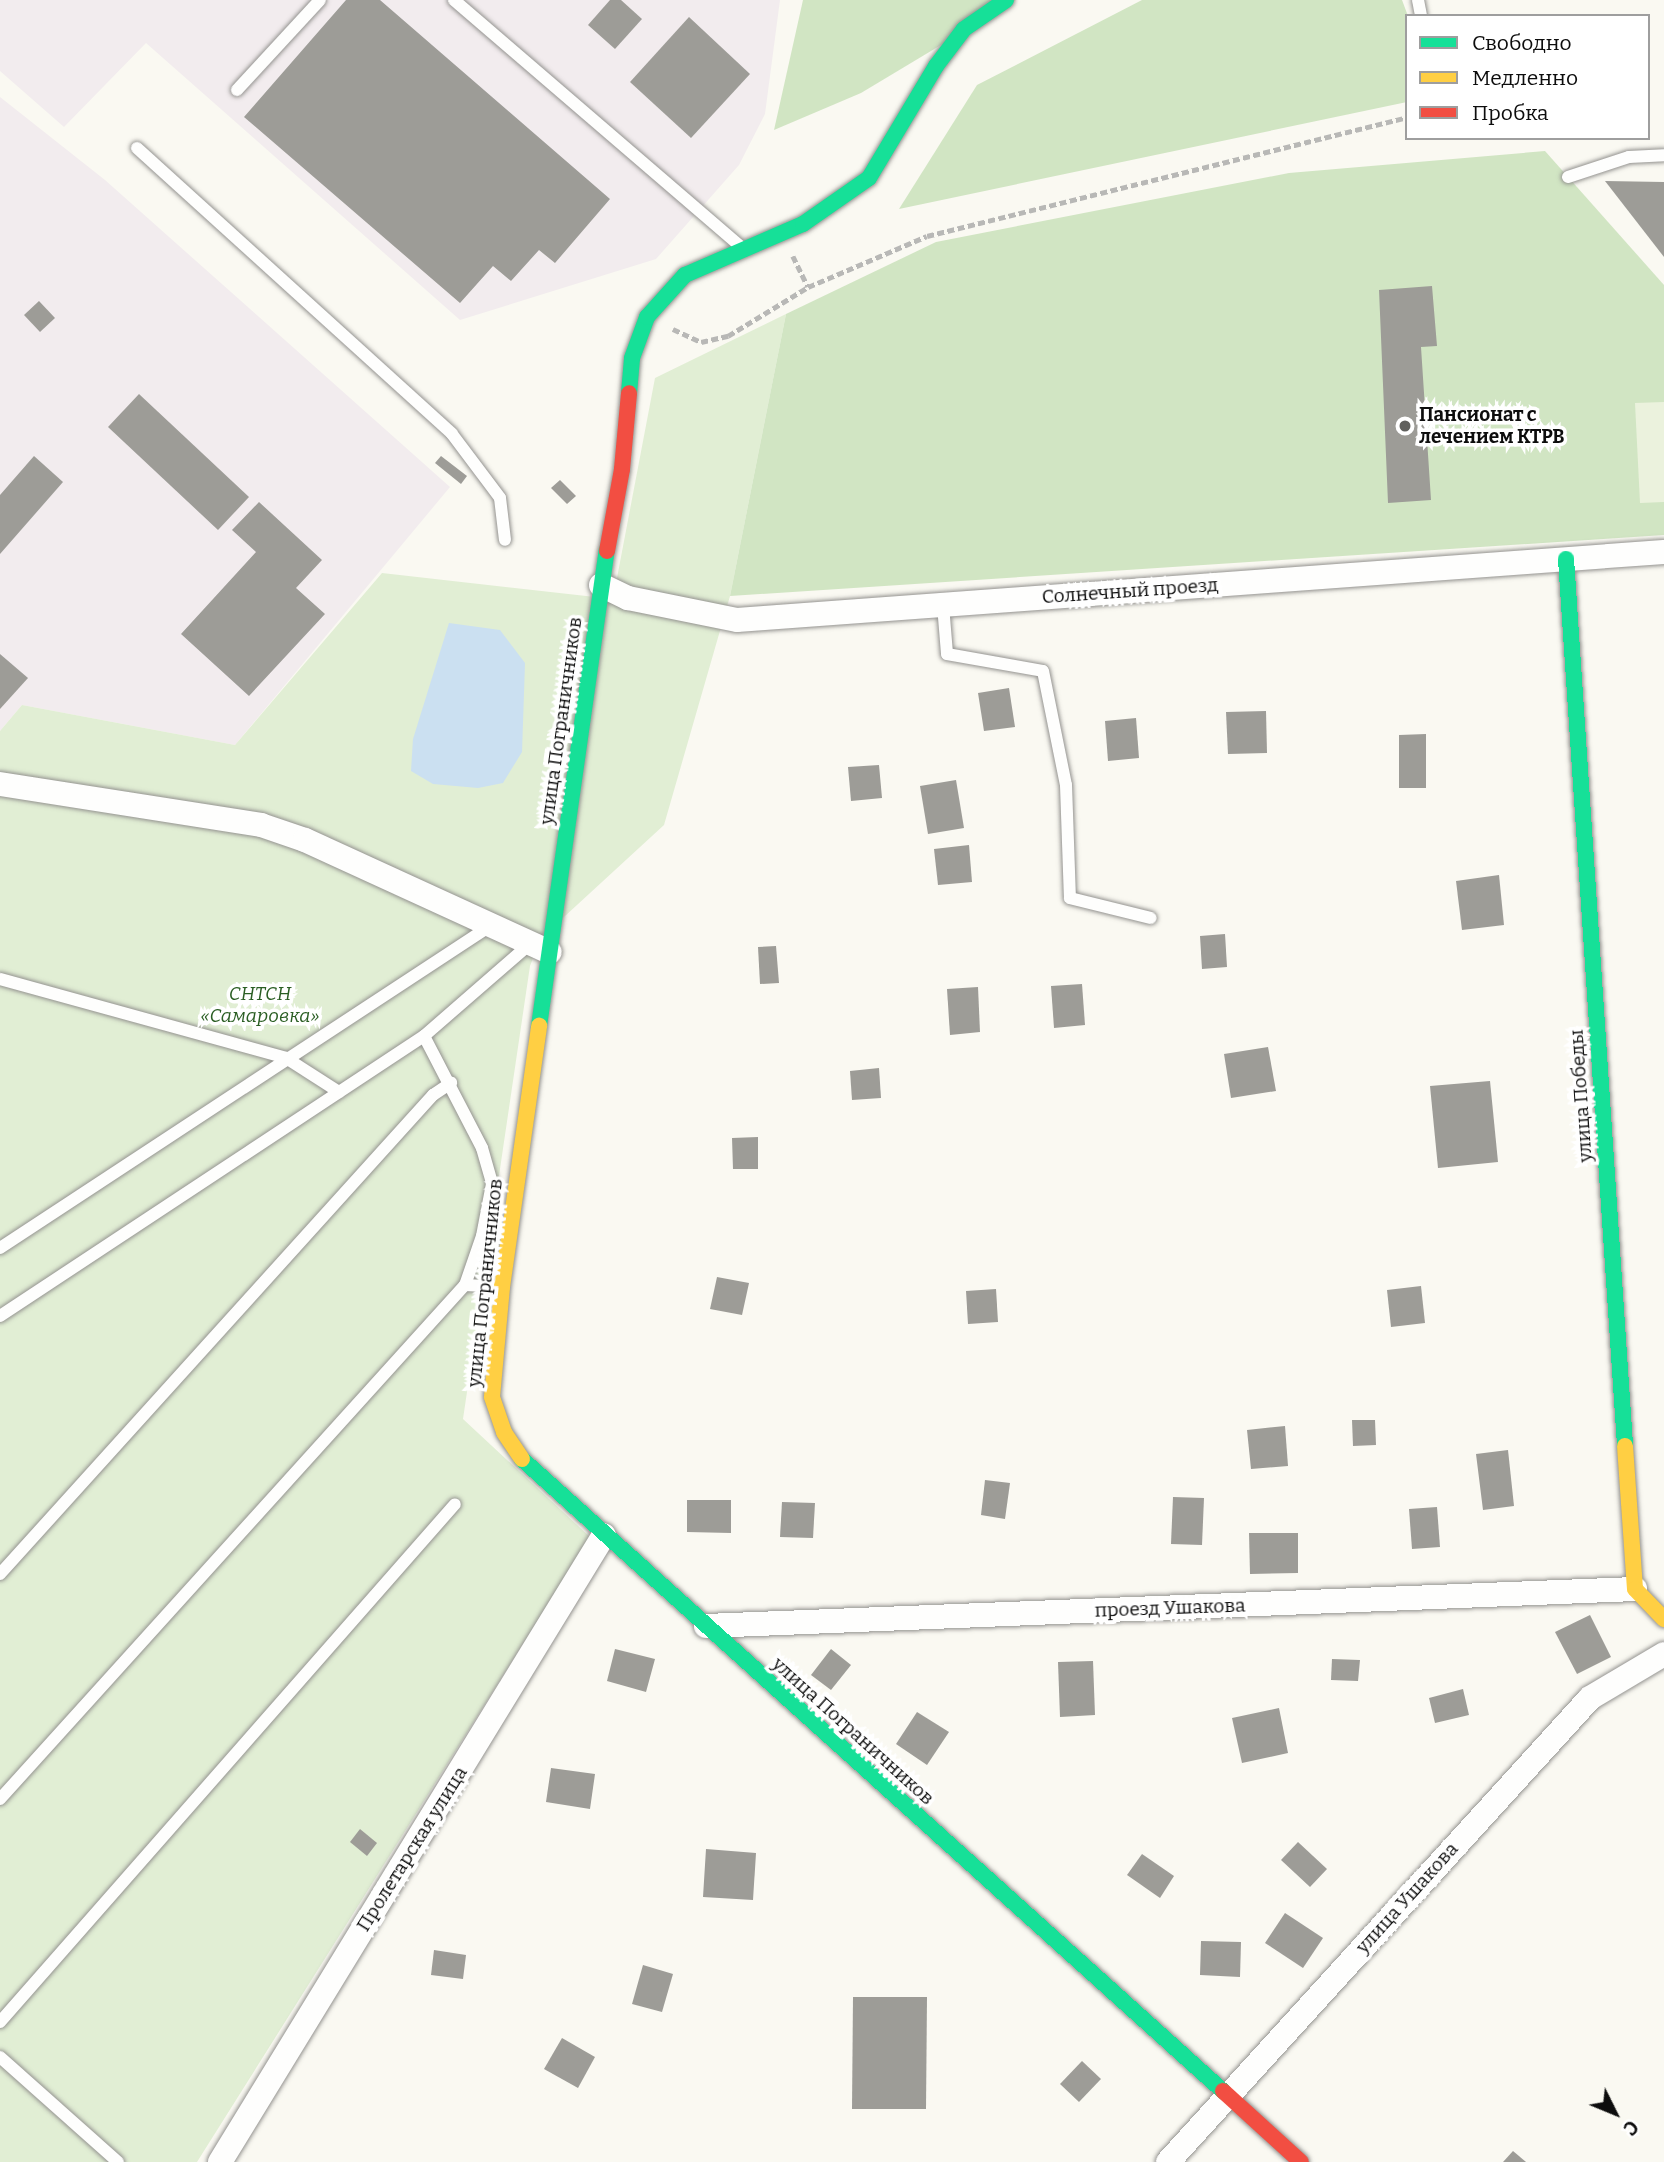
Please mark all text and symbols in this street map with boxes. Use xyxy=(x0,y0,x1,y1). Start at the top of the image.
legend xyxy=(1405,14,1650,140)
text: Свободно xyxy=(1472,30,1572,56)
text: Медленно xyxy=(1472,65,1578,91)
text: Пробка xyxy=(1472,100,1549,126)
place label: Пансионат с лечением КТРВ xyxy=(1419,404,1565,448)
marker: Пансионат с лечением КТРВ xyxy=(1397,418,1413,434)
street label: Солнечный проезд xyxy=(1041,573,1219,609)
street label: улица Пограничников xyxy=(535,616,587,826)
park label: СНТСН «Самаровка» xyxy=(201,983,319,1027)
street label: улица Победы xyxy=(1565,1029,1597,1163)
street label: улица Пограничников xyxy=(463,1178,507,1388)
street label: проезд Ушакова xyxy=(1094,1594,1246,1622)
street label: улица Пограничников xyxy=(768,1652,938,1810)
street label: Пролетарская улица xyxy=(352,1762,472,1936)
street label: улица Ушакова xyxy=(1351,1838,1463,1958)
north arrow xyxy=(1580,2078,1650,2148)
text: С xyxy=(1618,2115,1643,2140)

